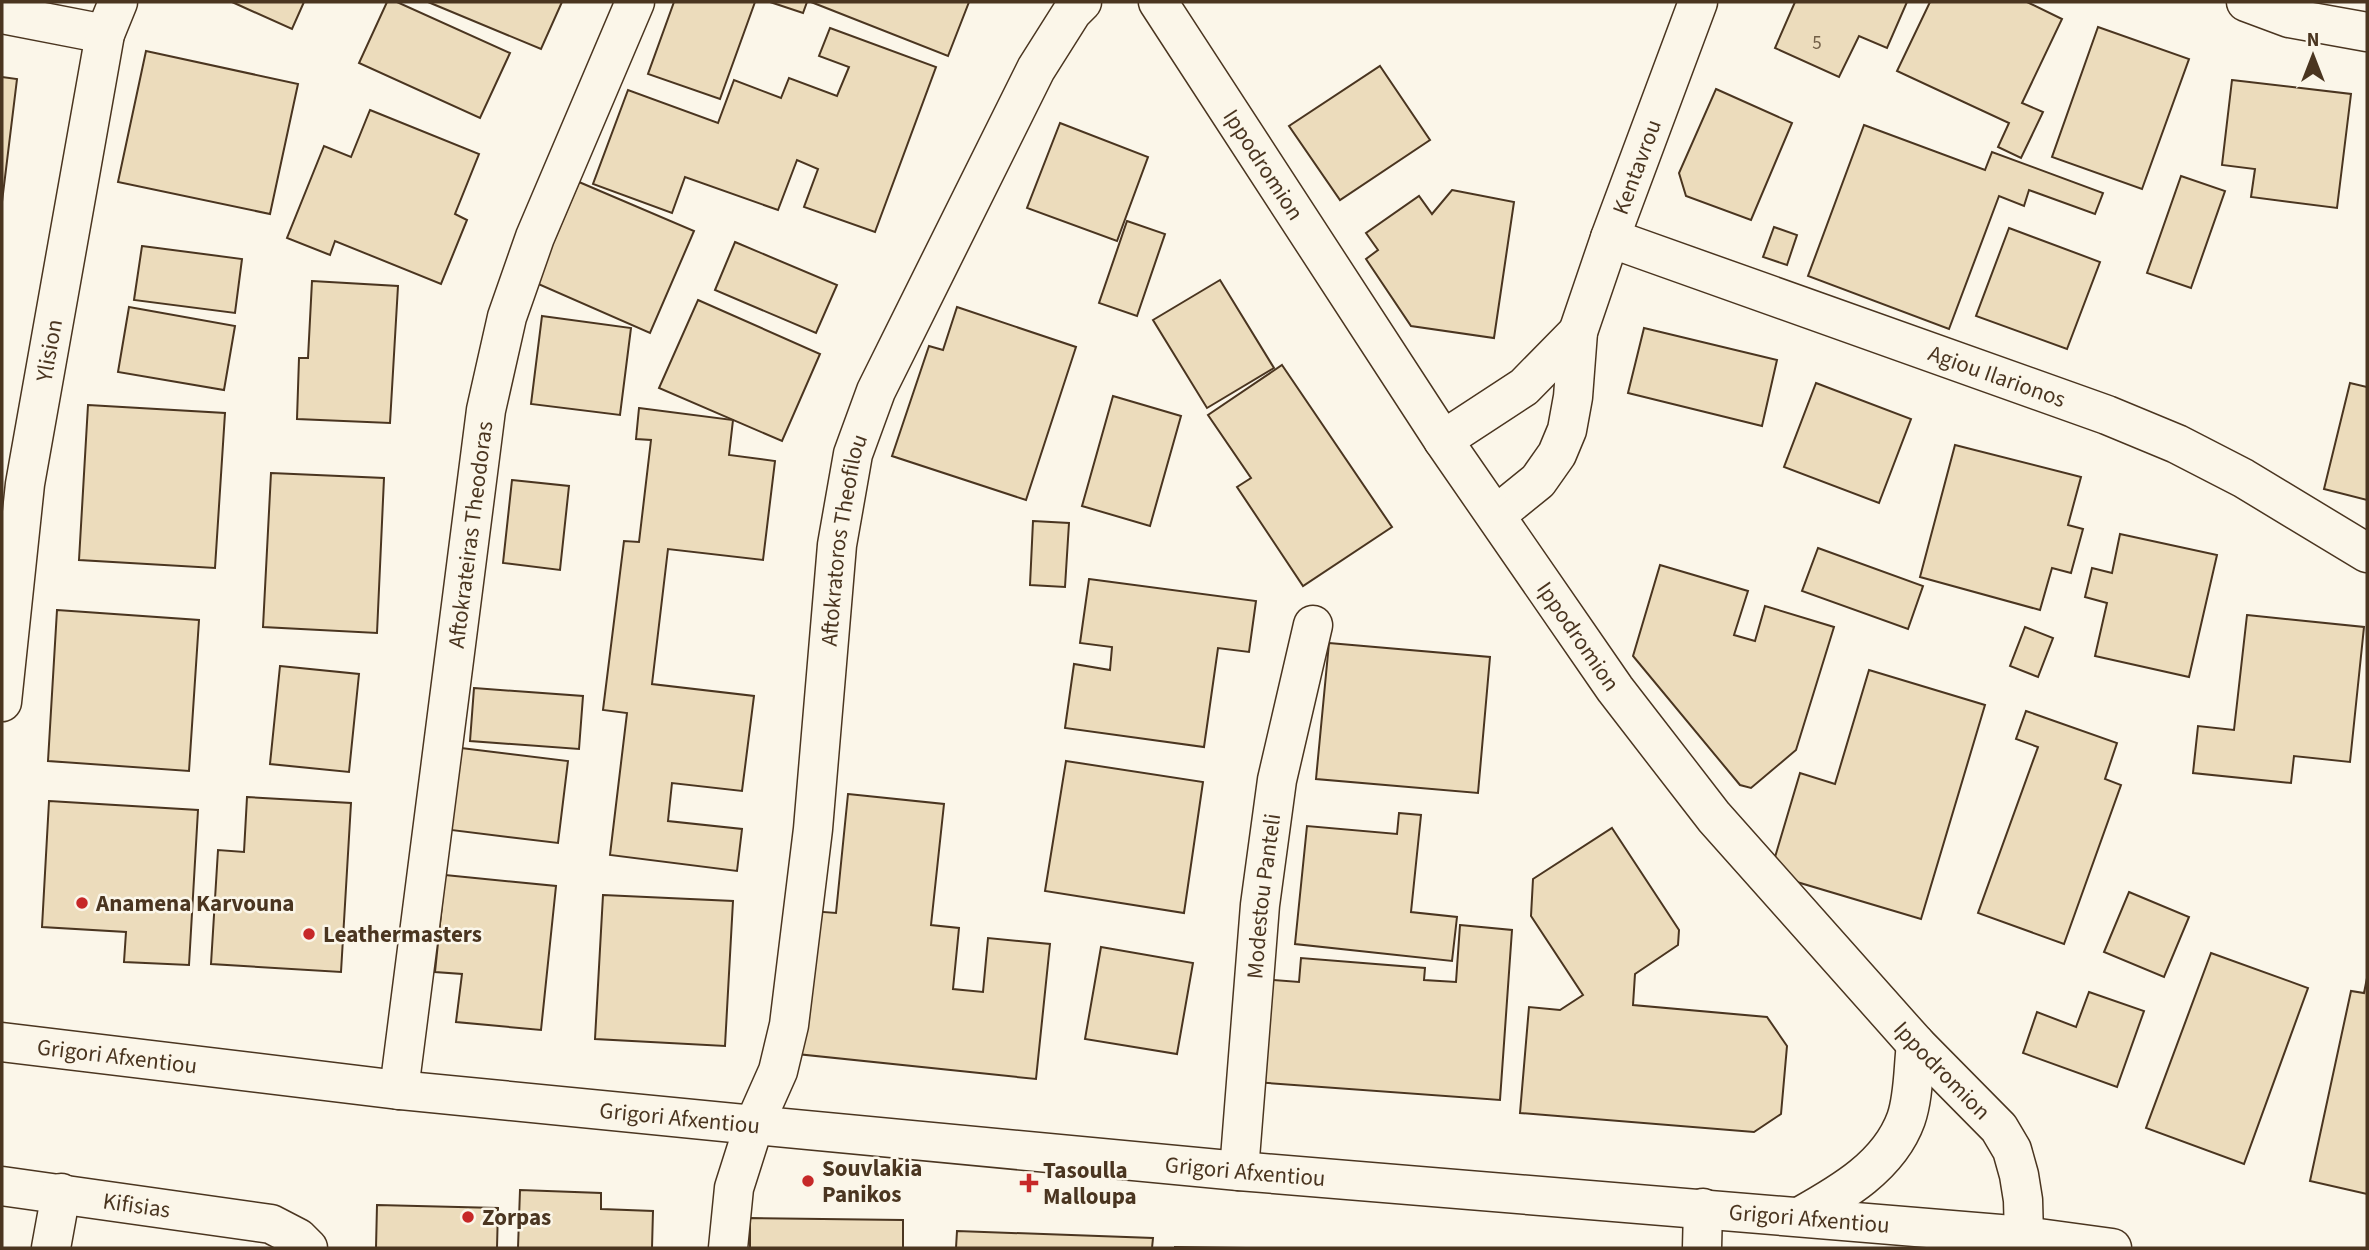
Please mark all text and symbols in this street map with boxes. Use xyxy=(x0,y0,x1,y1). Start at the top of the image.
north arrow xyxy=(2278,21,2348,91)
text: N xyxy=(2307,27,2319,54)
house number: 5 xyxy=(1812,30,1822,57)
street label: Ippodromion xyxy=(1215,103,1312,227)
street label: Kentavrou xyxy=(1604,115,1670,219)
street label: Ylision xyxy=(27,317,71,385)
street label: Agiou Ilarionos xyxy=(1924,337,2070,416)
street label: Aftokrateiras Theodoras xyxy=(440,419,501,650)
street label: Aftokratoros Theofilou xyxy=(813,429,876,648)
street label: Ippodromion xyxy=(1528,575,1628,698)
street label: Modestou Panteli xyxy=(1238,811,1289,980)
place label: Anamena Karvouna xyxy=(95,887,294,920)
marker: Anamena Karvouna xyxy=(74,895,90,911)
place label: Leathermasters xyxy=(323,918,482,951)
marker: Leathermasters xyxy=(301,926,317,942)
street label: Ippodromion xyxy=(1886,1014,1998,1127)
street label: Grigori Afxentiou xyxy=(35,1030,199,1082)
street label: Grigori Afxentiou xyxy=(598,1094,761,1143)
street label: Grigori Afxentiou xyxy=(1163,1148,1327,1195)
place label: Souvlakia Panikos xyxy=(822,1152,922,1211)
place label: Tasoulla Malloupa xyxy=(1043,1154,1137,1213)
marker: Souvlakia Panikos xyxy=(800,1173,816,1189)
marker: Tasoulla Malloupa xyxy=(1021,1175,1037,1191)
street label: Kifisias xyxy=(101,1184,173,1227)
street label: Grigori Afxentiou xyxy=(1728,1196,1891,1242)
place label: Zorpas xyxy=(482,1201,551,1234)
marker: Zorpas xyxy=(460,1209,476,1225)

